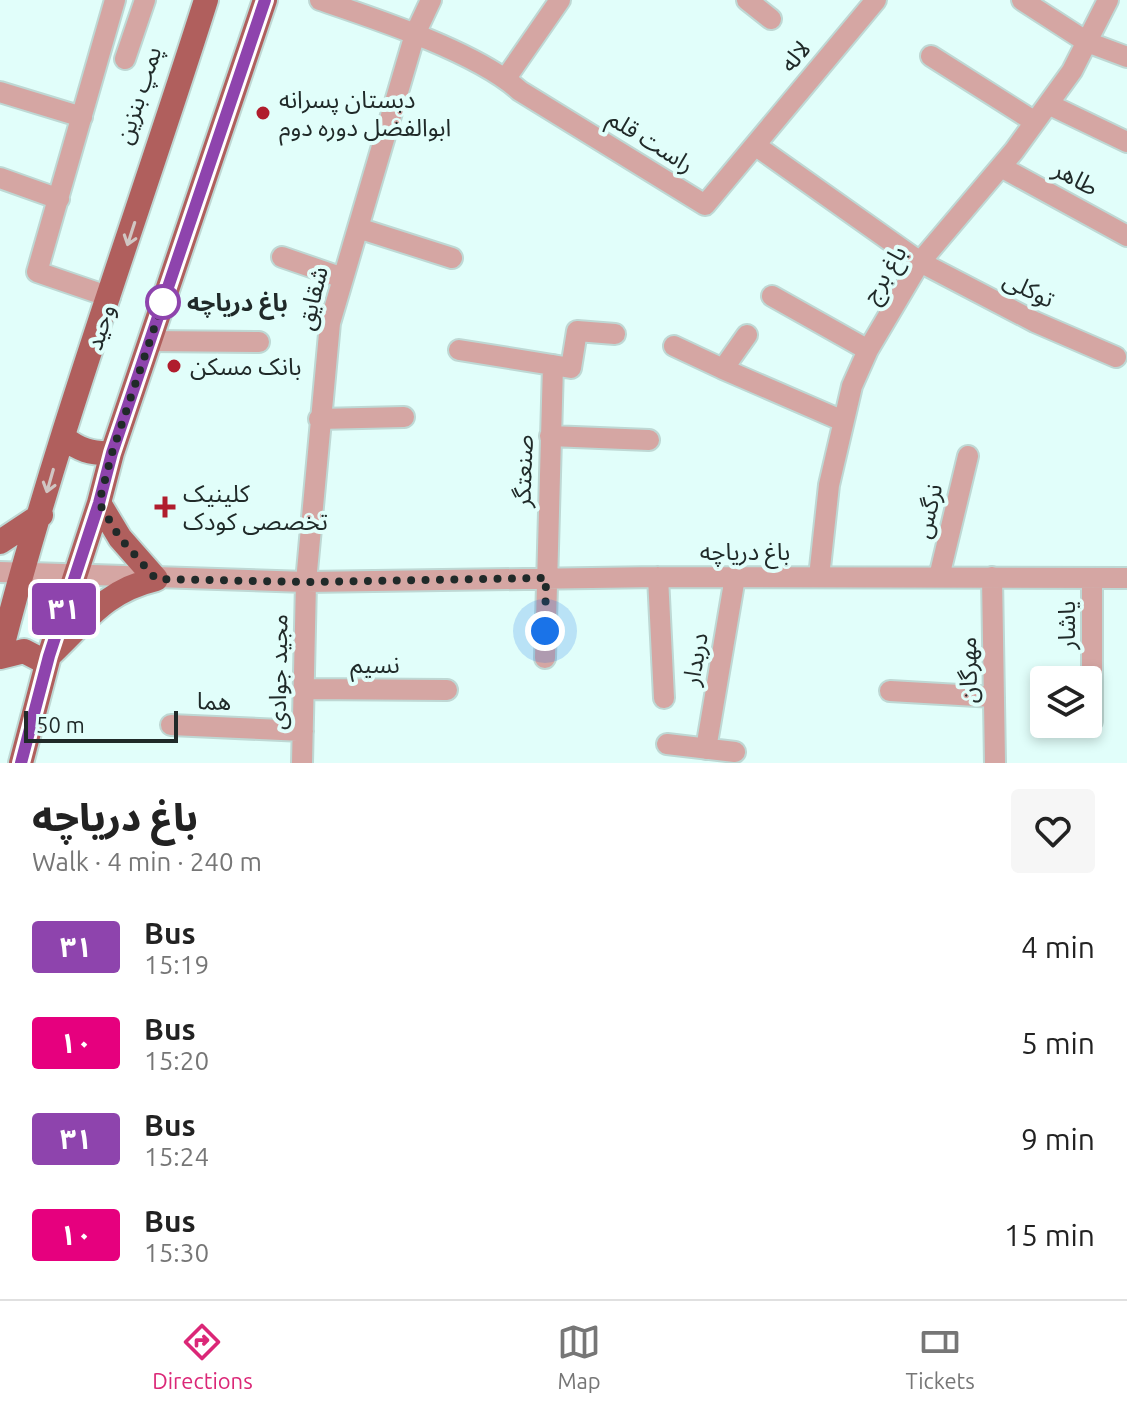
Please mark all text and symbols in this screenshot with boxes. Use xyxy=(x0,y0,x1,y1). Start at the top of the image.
street label: لاله xyxy=(774,35,816,77)
street label: پمپ بنزین xyxy=(110,43,169,148)
place label: دبستان پسرانه ابوالفضل دوره دوم xyxy=(279,86,451,146)
marker: دبستان پسرانه ابوالفضل دوره دوم xyxy=(254,104,272,122)
street label: راست قلم xyxy=(601,104,699,181)
street label: طاهر xyxy=(1048,154,1103,202)
one-way arrow xyxy=(122,222,137,247)
street label: باغ برج xyxy=(856,240,915,310)
street label: شقایق xyxy=(291,264,335,333)
street label: توکلی xyxy=(999,265,1059,314)
marker: باغ دریاچه xyxy=(146,285,180,319)
place label: باغ دریاچه xyxy=(187,289,288,320)
street label: وحید xyxy=(80,301,121,354)
place label: بانک مسکن xyxy=(190,353,302,380)
marker: بانک مسکن xyxy=(165,357,183,375)
street label: صنعتگر xyxy=(508,434,539,509)
one-way arrow xyxy=(42,468,57,494)
place label: کلینیک تخصصی کودک xyxy=(183,480,328,536)
street label: نرگس xyxy=(909,481,948,541)
marker: کلینیک تخصصی کودک xyxy=(154,496,176,518)
street label: باغ دریاچه xyxy=(700,538,790,569)
line badge: ۳۱ xyxy=(28,583,100,635)
text: ۳۱ xyxy=(48,593,80,624)
street label: یاشار xyxy=(1053,601,1081,650)
your location xyxy=(525,611,565,651)
street label: مجید جوادی xyxy=(263,614,294,730)
street label: دربدار xyxy=(677,630,714,689)
street label: مهرگان xyxy=(954,636,983,704)
street label: نسیم xyxy=(350,651,400,682)
map controls xyxy=(1030,666,1102,738)
button: layers xyxy=(1030,666,1102,738)
street label: هما xyxy=(196,687,232,715)
scale bar xyxy=(24,707,178,743)
text: 50 m xyxy=(36,712,85,737)
button: heart xyxy=(1011,789,1095,873)
text: باغ دریاچه xyxy=(32,796,198,838)
text: Walk · 4 min · 240 m xyxy=(32,847,262,876)
text: Bus xyxy=(144,916,196,950)
text: 4 min xyxy=(1021,930,1095,964)
text: ۳۱ xyxy=(60,931,92,962)
text: 15:19 xyxy=(144,950,209,979)
text: Bus xyxy=(144,1012,196,1046)
text: 5 min xyxy=(1021,1026,1095,1060)
text: ۱۰ xyxy=(60,1027,92,1058)
text: 15:20 xyxy=(144,1046,209,1075)
text: Bus xyxy=(144,1108,196,1142)
text: 9 min xyxy=(1021,1122,1095,1156)
text: ۳۱ xyxy=(60,1123,92,1154)
text: 15:24 xyxy=(144,1142,209,1171)
text: Bus xyxy=(144,1204,196,1238)
text: 15 min xyxy=(1004,1218,1095,1252)
text: ۱۰ xyxy=(60,1219,92,1250)
text: 15:30 xyxy=(144,1238,209,1267)
tab: Directions xyxy=(152,1320,253,1393)
tab: Map xyxy=(557,1320,601,1393)
tab: Tickets xyxy=(905,1320,975,1393)

